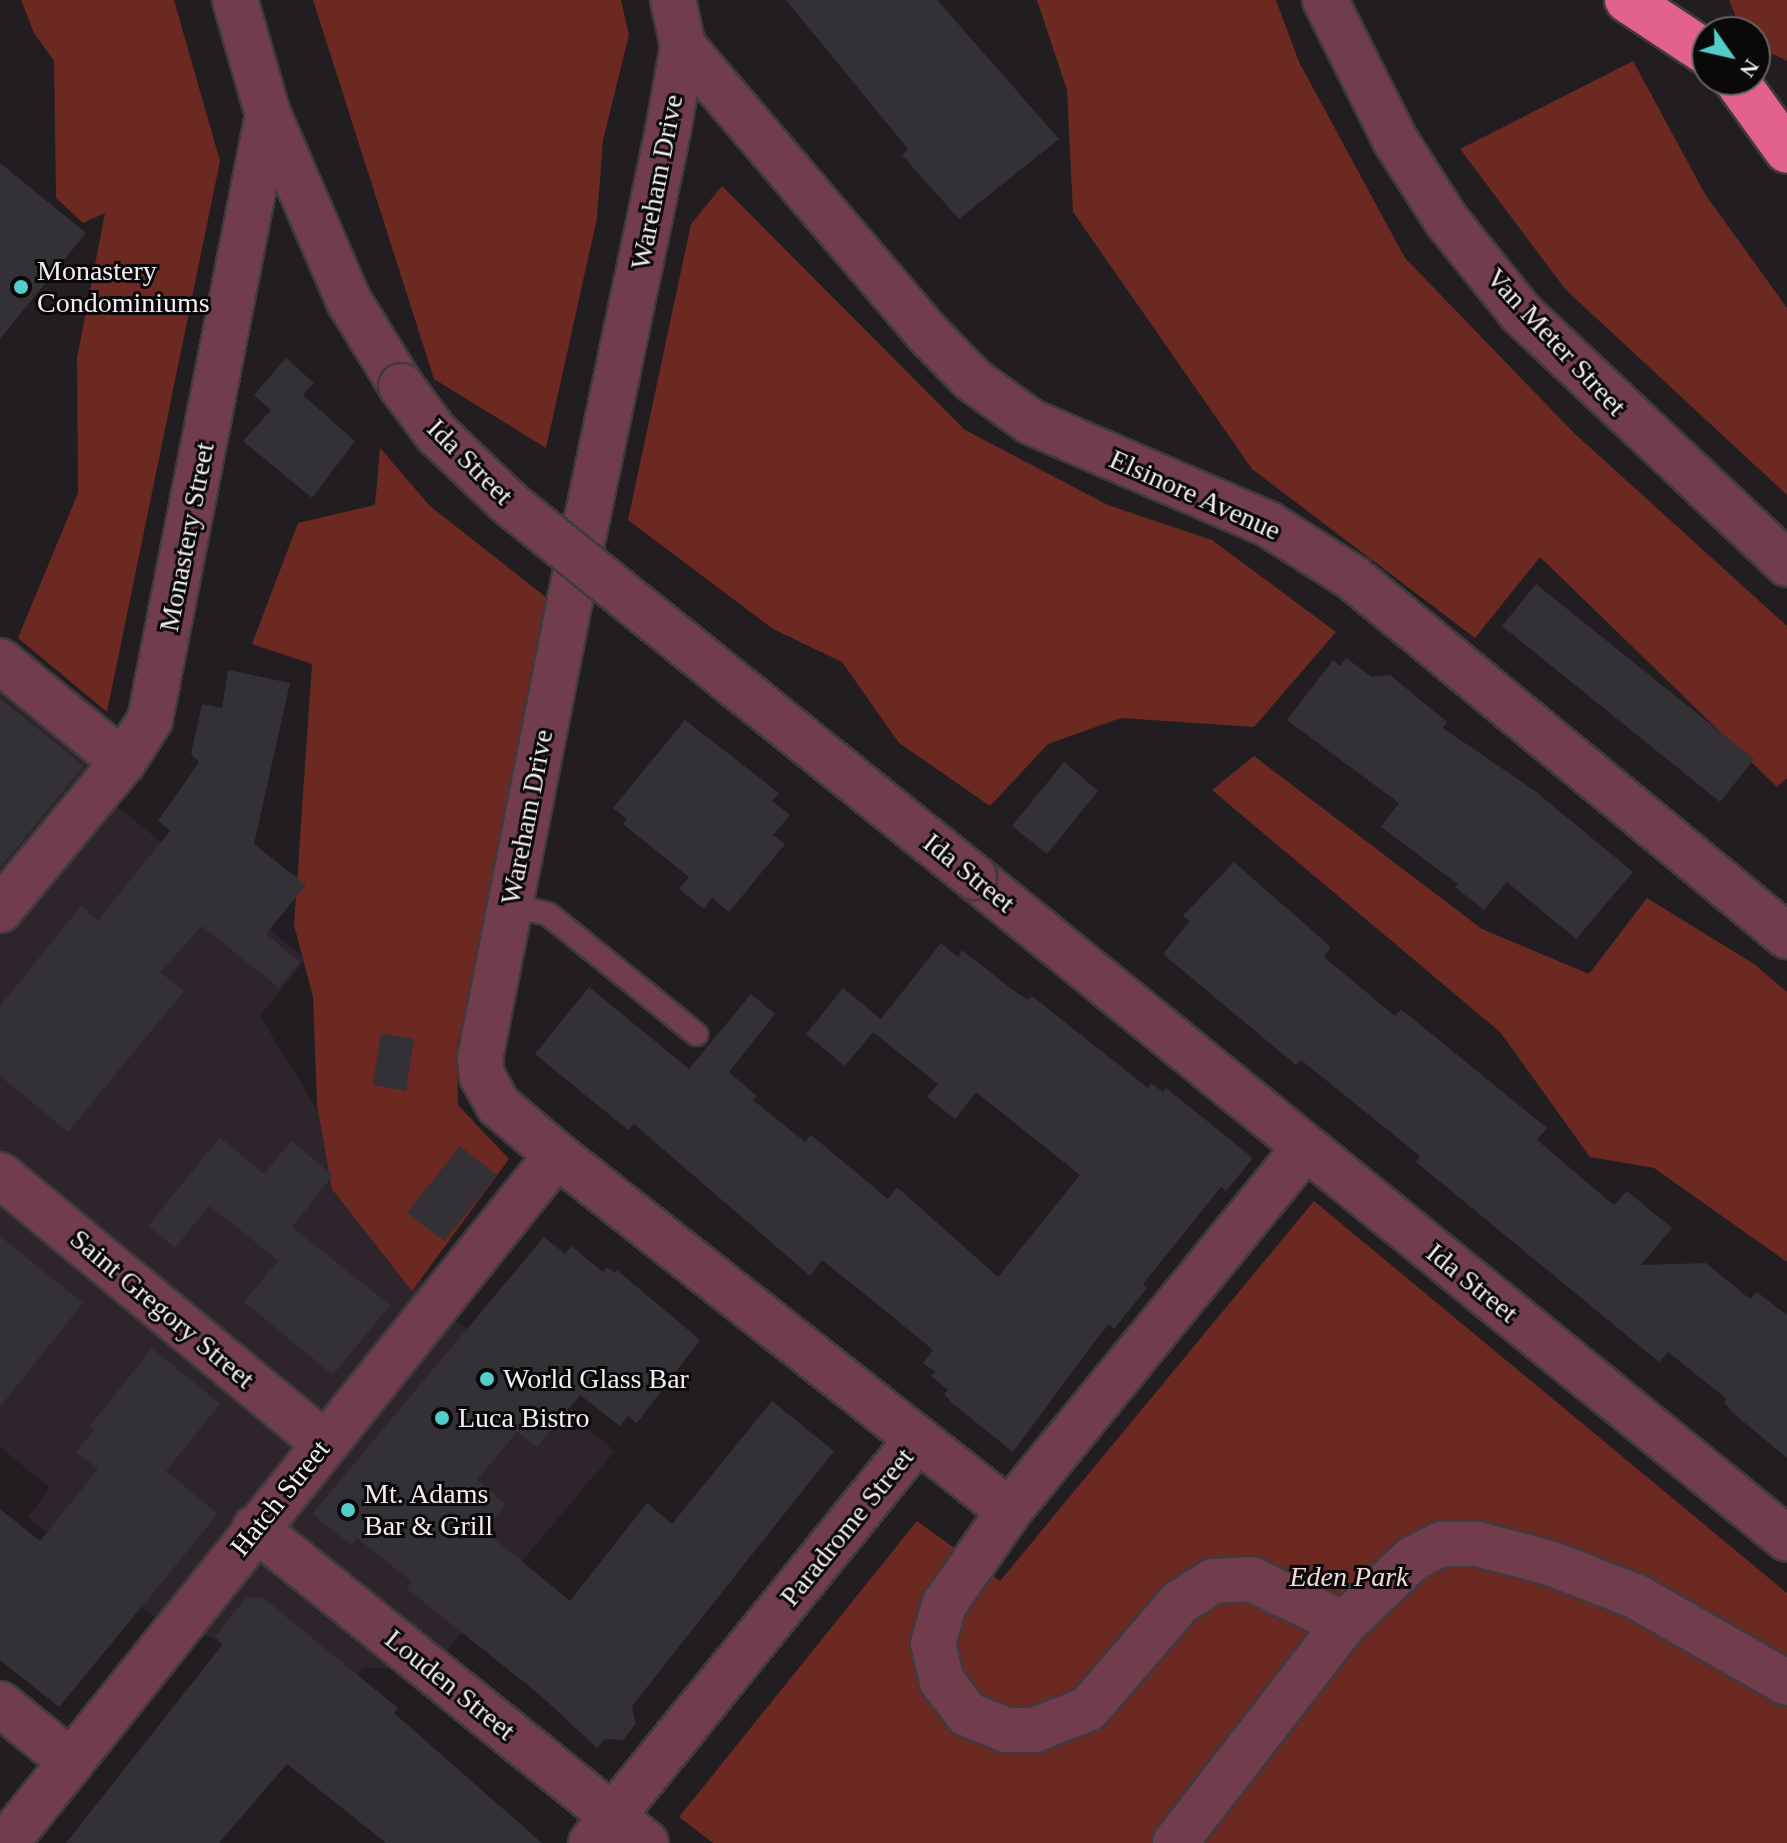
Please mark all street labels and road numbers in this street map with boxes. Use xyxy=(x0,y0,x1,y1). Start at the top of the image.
street label: Wareham Drive xyxy=(624,92,690,272)
street label: Van Meter Street xyxy=(1479,261,1633,423)
street label: Ida Street xyxy=(420,412,520,512)
street label: Monastery Street xyxy=(152,440,222,634)
street label: Elsinore Avenue xyxy=(1104,442,1286,548)
street label: Wareham Drive xyxy=(494,727,560,907)
street label: Ida Street xyxy=(916,826,1022,920)
street label: Saint Gregory Street xyxy=(63,1222,261,1396)
street label: Ida Street xyxy=(1419,1236,1525,1330)
street label: Hatch Street xyxy=(223,1433,337,1563)
street label: Paradrome Street xyxy=(773,1441,921,1613)
street label: Louden Street xyxy=(378,1622,522,1748)

